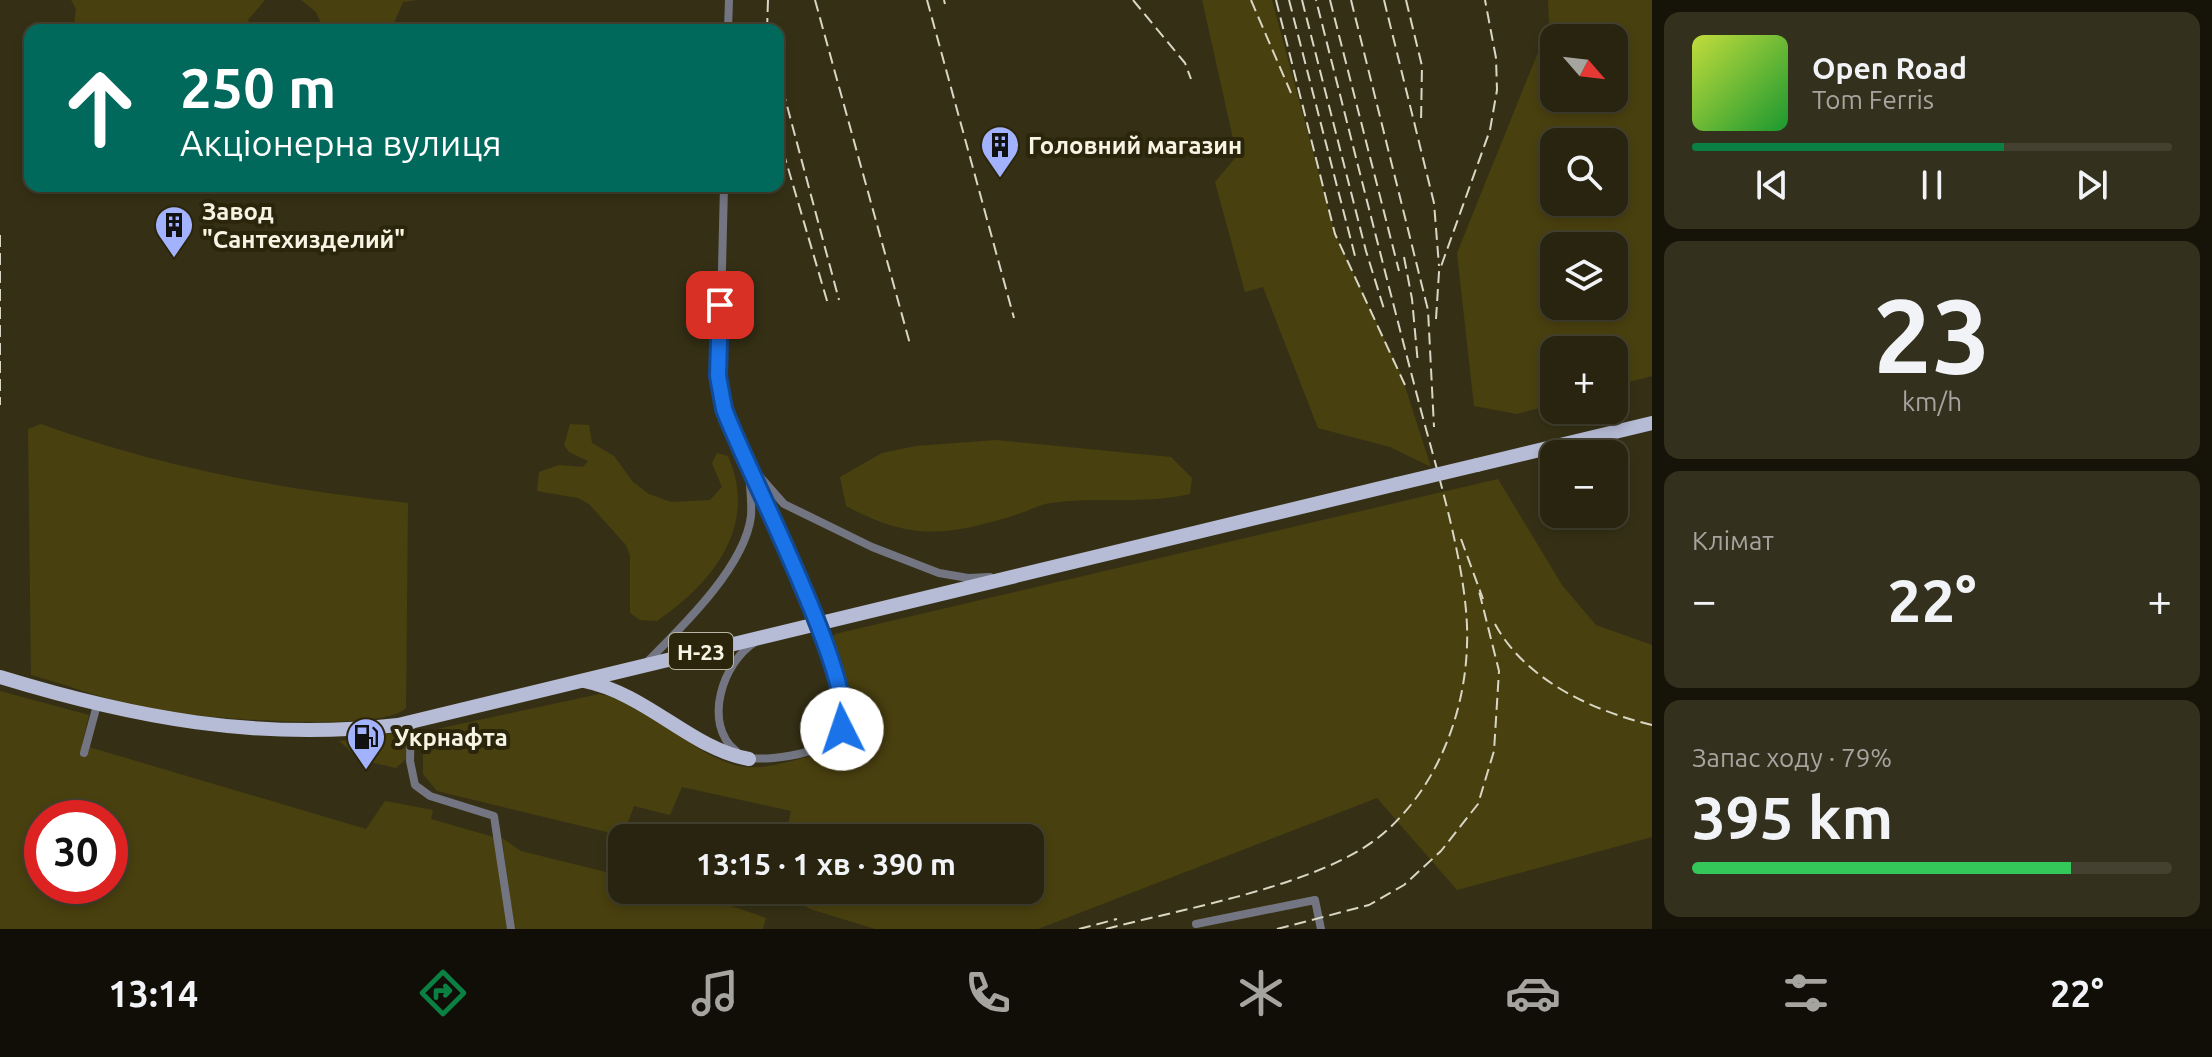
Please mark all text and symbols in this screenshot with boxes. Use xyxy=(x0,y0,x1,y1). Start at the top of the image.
north arrow xyxy=(1540,24,1628,112)
map controls xyxy=(1540,24,1628,528)
text: Open Road xyxy=(1812,51,1967,85)
icon: ahead xyxy=(48,56,152,160)
text: 250 m xyxy=(180,56,336,119)
text: Tom Ferris xyxy=(1812,85,1934,114)
text: Акціонерна вулиця xyxy=(180,122,502,163)
building icon: Головний магазин xyxy=(979,124,1021,179)
button: search xyxy=(1540,128,1628,216)
place label: Головний магазин xyxy=(1028,132,1242,159)
icon: previous xyxy=(1750,163,1794,207)
icon: pause xyxy=(1910,163,1954,207)
icon: next xyxy=(2070,163,2114,207)
place label: Завод "Сантехизделий" xyxy=(202,198,405,253)
building icon: Завод "Сантехизделий" xyxy=(153,204,195,259)
button: layers xyxy=(1540,232,1628,320)
pin xyxy=(686,271,754,339)
text: 23 xyxy=(1873,276,1991,393)
icon: arrive xyxy=(698,283,742,327)
button: + xyxy=(1540,336,1628,424)
text: km/h xyxy=(1902,387,1962,416)
button: − xyxy=(1540,440,1628,528)
text: Клімат xyxy=(1692,526,1774,555)
text: 22° xyxy=(1888,566,1976,633)
text: − xyxy=(1692,575,1717,624)
text: + xyxy=(2147,575,2172,624)
road number: Н-23 xyxy=(669,633,733,669)
position arrow xyxy=(800,687,884,771)
fuel station icon: Укрнафта xyxy=(345,716,387,771)
place label: Укрнафта xyxy=(394,724,508,751)
text: Запас ходу · 79% xyxy=(1692,743,1892,772)
text: 395 km xyxy=(1692,783,1893,850)
speed limit sign: 30 xyxy=(24,800,128,904)
text: 13:15 · 1 хв · 390 m xyxy=(696,847,956,881)
icon: directions xyxy=(415,965,471,1021)
icon: music xyxy=(687,965,743,1021)
icon: phone xyxy=(960,965,1016,1021)
icon: climate xyxy=(1233,965,1289,1021)
icon: car xyxy=(1505,965,1561,1021)
icon: filters xyxy=(1778,965,1834,1021)
text: 13:14 xyxy=(108,973,198,1014)
text: 22° xyxy=(2050,973,2104,1014)

